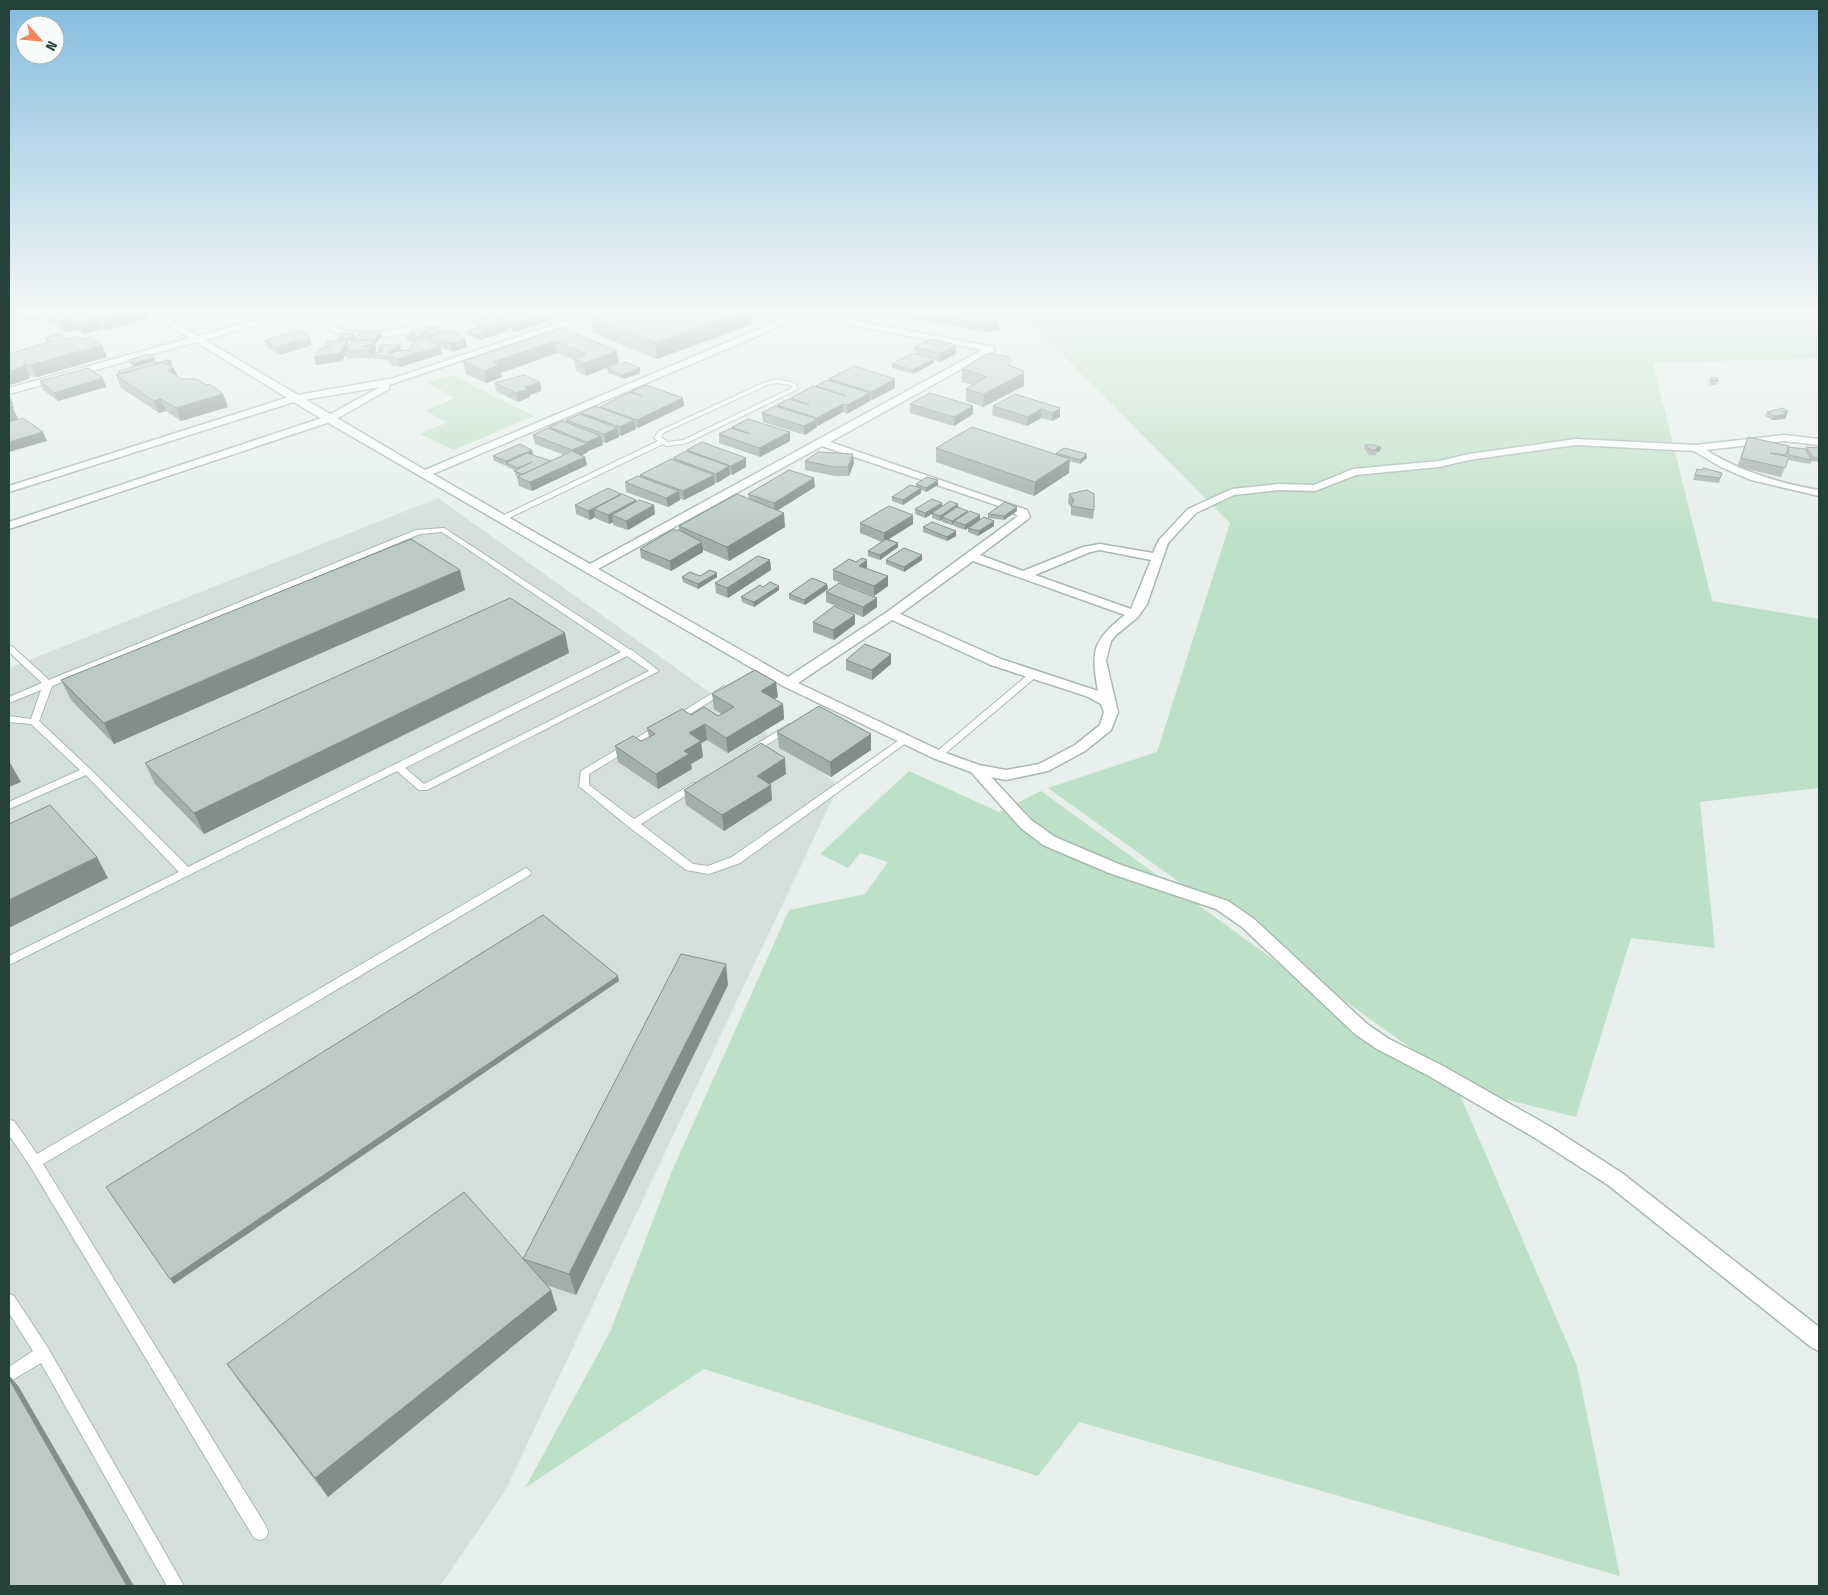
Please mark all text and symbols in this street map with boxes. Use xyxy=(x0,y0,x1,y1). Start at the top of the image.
north arrow xyxy=(15,15,65,65)
text: N xyxy=(42,38,61,53)

